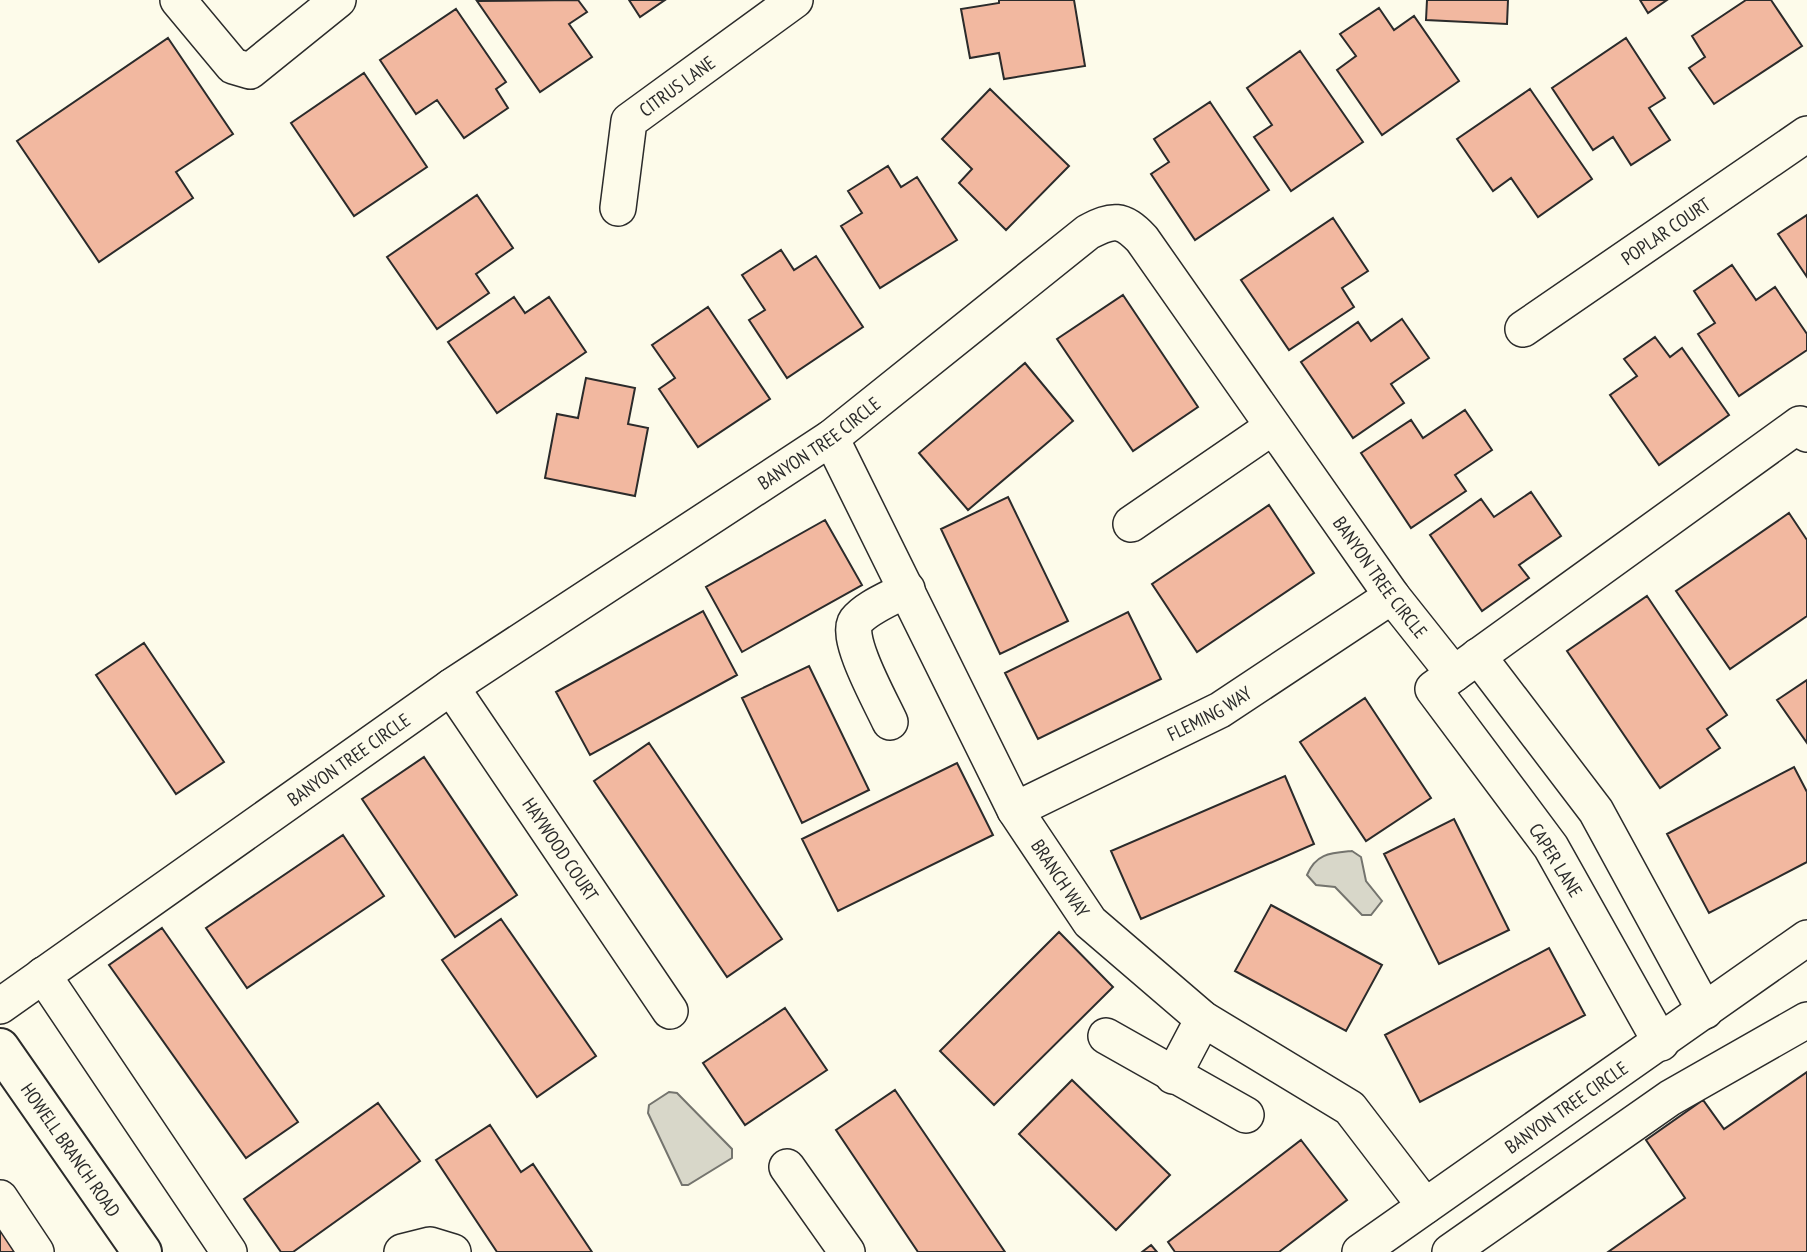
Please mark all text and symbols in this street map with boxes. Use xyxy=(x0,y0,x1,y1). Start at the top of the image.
street label: CITRUS LANE xyxy=(634,50,720,122)
street label: POPLAR COURT xyxy=(1616,192,1715,270)
street label: BANYON TREE CIRCLE xyxy=(753,391,885,495)
street label: BANYON TREE CIRCLE xyxy=(1328,512,1433,643)
street label: FLEMING WAY xyxy=(1163,680,1256,746)
street label: BANYON TREE CIRCLE xyxy=(283,708,415,811)
street label: HAYWOOD COURT xyxy=(517,793,604,906)
street label: CAPER LANE xyxy=(1524,819,1588,901)
street label: BRANCH WAY xyxy=(1026,835,1095,922)
street label: BANYON TREE CIRCLE xyxy=(1500,1056,1632,1159)
street label: HOWELL BRANCH ROAD xyxy=(16,1078,126,1221)

